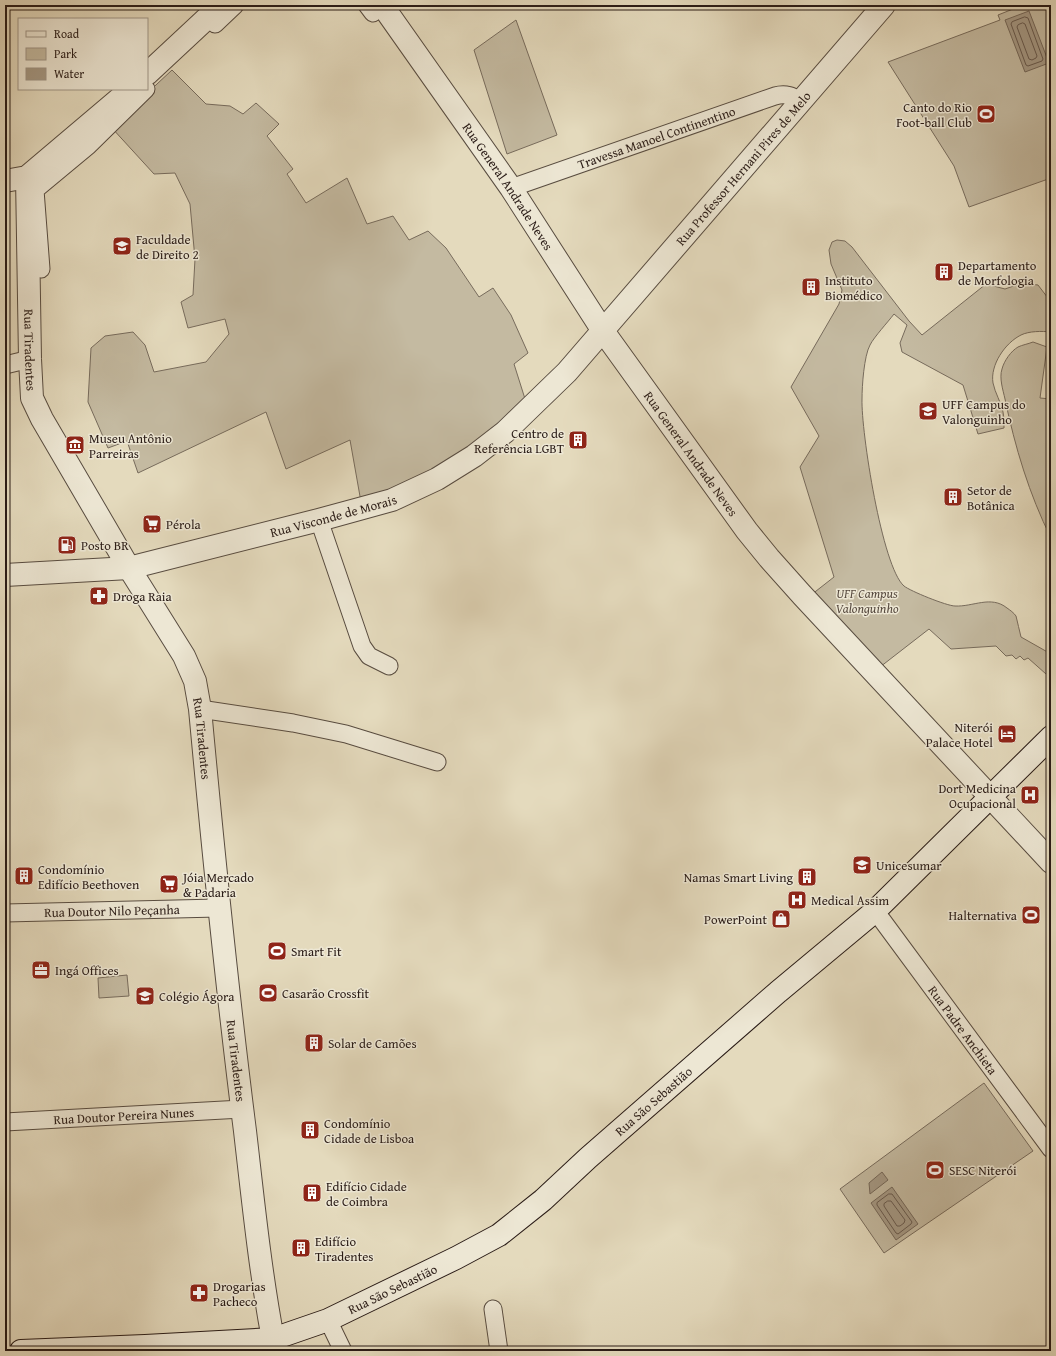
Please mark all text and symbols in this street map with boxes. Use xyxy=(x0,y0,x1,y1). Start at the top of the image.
legend xyxy=(18,18,148,90)
text: Road xyxy=(54,25,80,42)
text: Park xyxy=(54,45,78,62)
text: Water xyxy=(54,65,84,82)
street label: Rua Professor Hernani Pires de Melo xyxy=(671,87,815,249)
place label: Canto do Rio Foot-ball Club xyxy=(896,98,972,132)
street label: Travessa Manoel Continentino xyxy=(575,101,738,174)
sports icon: Canto do Rio Foot-ball Club xyxy=(975,103,997,125)
street label: Rua General Andrade Neves xyxy=(458,119,558,254)
place label: Faculdade de Direito 2 xyxy=(136,230,199,264)
school or university icon: Faculdade de Direito 2 xyxy=(111,235,133,257)
place label: Departamento de Morfologia xyxy=(958,256,1037,290)
building icon: Departamento de Morfologia xyxy=(933,261,955,283)
place label: Instituto Biomédico xyxy=(825,271,883,305)
building icon: Instituto Biomédico xyxy=(800,276,822,298)
street label: Rua Tiradentes xyxy=(20,309,41,391)
street label: Rua General Andrade Neves xyxy=(640,387,743,520)
place label: UFF Campus do Valonguinho xyxy=(942,395,1026,429)
school or university icon: UFF Campus do Valonguinho xyxy=(917,400,939,422)
place label: Centro de Referência LGBT xyxy=(474,424,565,458)
place label: Museu Antônio Parreiras xyxy=(89,429,172,463)
building icon: Centro de Referência LGBT xyxy=(567,429,589,451)
museum icon: Museu Antônio Parreiras xyxy=(64,434,86,456)
place label: Setor de Botânica xyxy=(967,481,1015,515)
building icon: Setor de Botânica xyxy=(942,486,964,508)
street label: Rua Visconde de Morais xyxy=(268,490,400,542)
supermarket icon: Pérola xyxy=(141,513,163,535)
place label: Pérola xyxy=(166,515,202,534)
fuel station icon: Posto BR xyxy=(56,534,78,556)
place label: Posto BR xyxy=(81,536,129,555)
park label: UFF Campus Valonguinho xyxy=(835,584,899,618)
pharmacy icon: Droga Raia xyxy=(88,585,110,607)
place label: Droga Raia xyxy=(113,587,172,606)
street label: Rua Tiradentes xyxy=(189,696,216,780)
place label: Niterói Palace Hotel xyxy=(926,718,993,752)
hotel icon: Niterói Palace Hotel xyxy=(996,723,1018,745)
place label: Dort Medicina Ocupacional xyxy=(938,779,1017,813)
hospital icon: Dort Medicina Ocupacional xyxy=(1019,784,1041,806)
school or university icon: Unicesumar xyxy=(851,854,873,876)
place label: Unicesumar xyxy=(876,856,942,875)
place label: Condomínio Edifício Beethoven xyxy=(38,860,140,894)
building icon: Condomínio Edifício Beethoven xyxy=(13,865,35,887)
building icon: Namas Smart Living xyxy=(796,866,818,888)
place label: Jóia Mercado & Padaria xyxy=(181,868,254,902)
place label: Namas Smart Living xyxy=(684,868,794,887)
supermarket icon: Jóia Mercado & Padaria xyxy=(158,873,180,895)
hospital icon: Medical Assim xyxy=(786,889,808,911)
place label: Medical Assim xyxy=(811,891,890,910)
street label: Rua Doutor Nilo Peçanha xyxy=(44,899,181,922)
sports icon: Halternativa xyxy=(1020,904,1042,926)
place label: Halternativa xyxy=(948,906,1018,925)
shop icon: PowerPoint xyxy=(770,908,792,930)
place label: PowerPoint xyxy=(704,910,767,929)
sports icon: Smart Fit xyxy=(266,940,288,962)
place label: Smart Fit xyxy=(291,942,342,961)
office icon: Ingá Offices xyxy=(30,959,52,981)
place label: Ingá Offices xyxy=(55,961,119,980)
sports icon: Casarão Crossfit xyxy=(257,982,279,1004)
street label: Rua Padre Anchieta xyxy=(924,982,1003,1079)
place label: Casarão Crossfit xyxy=(282,984,370,1003)
school or university icon: Colégio Ágora xyxy=(134,985,156,1007)
place label: Colégio Ágora xyxy=(159,987,235,1006)
street label: Rua Tiradentes xyxy=(222,1019,251,1103)
building icon: Solar de Camões xyxy=(303,1032,325,1054)
place label: Solar de Camões xyxy=(328,1034,417,1053)
street label: Rua São Sebastião xyxy=(610,1062,696,1140)
street label: Rua Doutor Pereira Nunes xyxy=(53,1102,195,1129)
place label: Condomínio Cidade de Lisboa xyxy=(324,1114,415,1148)
building icon: Condomínio Cidade de Lisboa xyxy=(299,1119,321,1141)
sports icon: SESC Niterói xyxy=(924,1159,946,1181)
place label: SESC Niterói xyxy=(949,1161,1017,1180)
place label: Edifício Cidade de Coimbra xyxy=(326,1177,407,1211)
building icon: Edifício Cidade de Coimbra xyxy=(301,1182,323,1204)
place label: Edifício Tiradentes xyxy=(315,1232,374,1266)
building icon: Edifício Tiradentes xyxy=(290,1237,312,1259)
street label: Rua São Sebastião xyxy=(344,1259,441,1319)
place label: Drogarias Pacheco xyxy=(213,1277,266,1311)
pharmacy icon: Drogarias Pacheco xyxy=(188,1282,210,1304)

